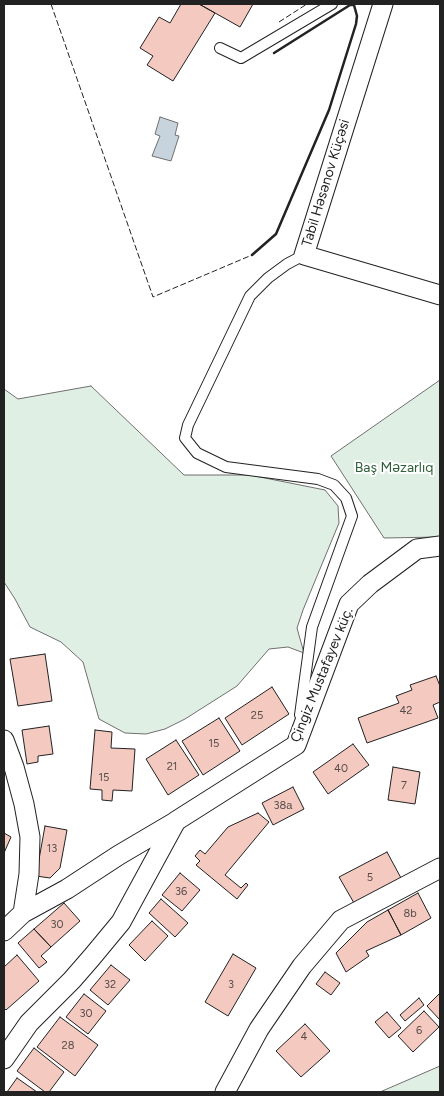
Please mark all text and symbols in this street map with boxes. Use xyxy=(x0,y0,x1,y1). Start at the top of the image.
street label: Tabil Həsənov Küçəsi xyxy=(299,117,353,249)
park label: Baş Məzarlıq xyxy=(355,460,433,476)
street label: Çingiz Mustafayev küç. xyxy=(287,605,357,745)
house number: 42 xyxy=(400,704,412,718)
house number: 25 xyxy=(251,709,263,723)
house number: 15 xyxy=(209,737,219,751)
house number: 21 xyxy=(167,760,177,774)
house number: 40 xyxy=(334,762,348,776)
house number: 15 xyxy=(99,771,109,785)
house number: 7 xyxy=(401,779,407,793)
house number: 38а xyxy=(274,799,292,813)
house number: 13 xyxy=(47,842,57,856)
house number: 5 xyxy=(367,871,373,885)
house number: 36 xyxy=(175,885,187,899)
house number: 8b xyxy=(403,907,417,921)
house number: 30 xyxy=(50,918,64,932)
house number: 32 xyxy=(104,978,116,992)
house number: 3 xyxy=(228,978,234,992)
house number: 30 xyxy=(79,1007,93,1021)
house number: 6 xyxy=(416,1024,422,1038)
house number: 4 xyxy=(301,1030,307,1044)
house number: 28 xyxy=(62,1039,74,1053)

